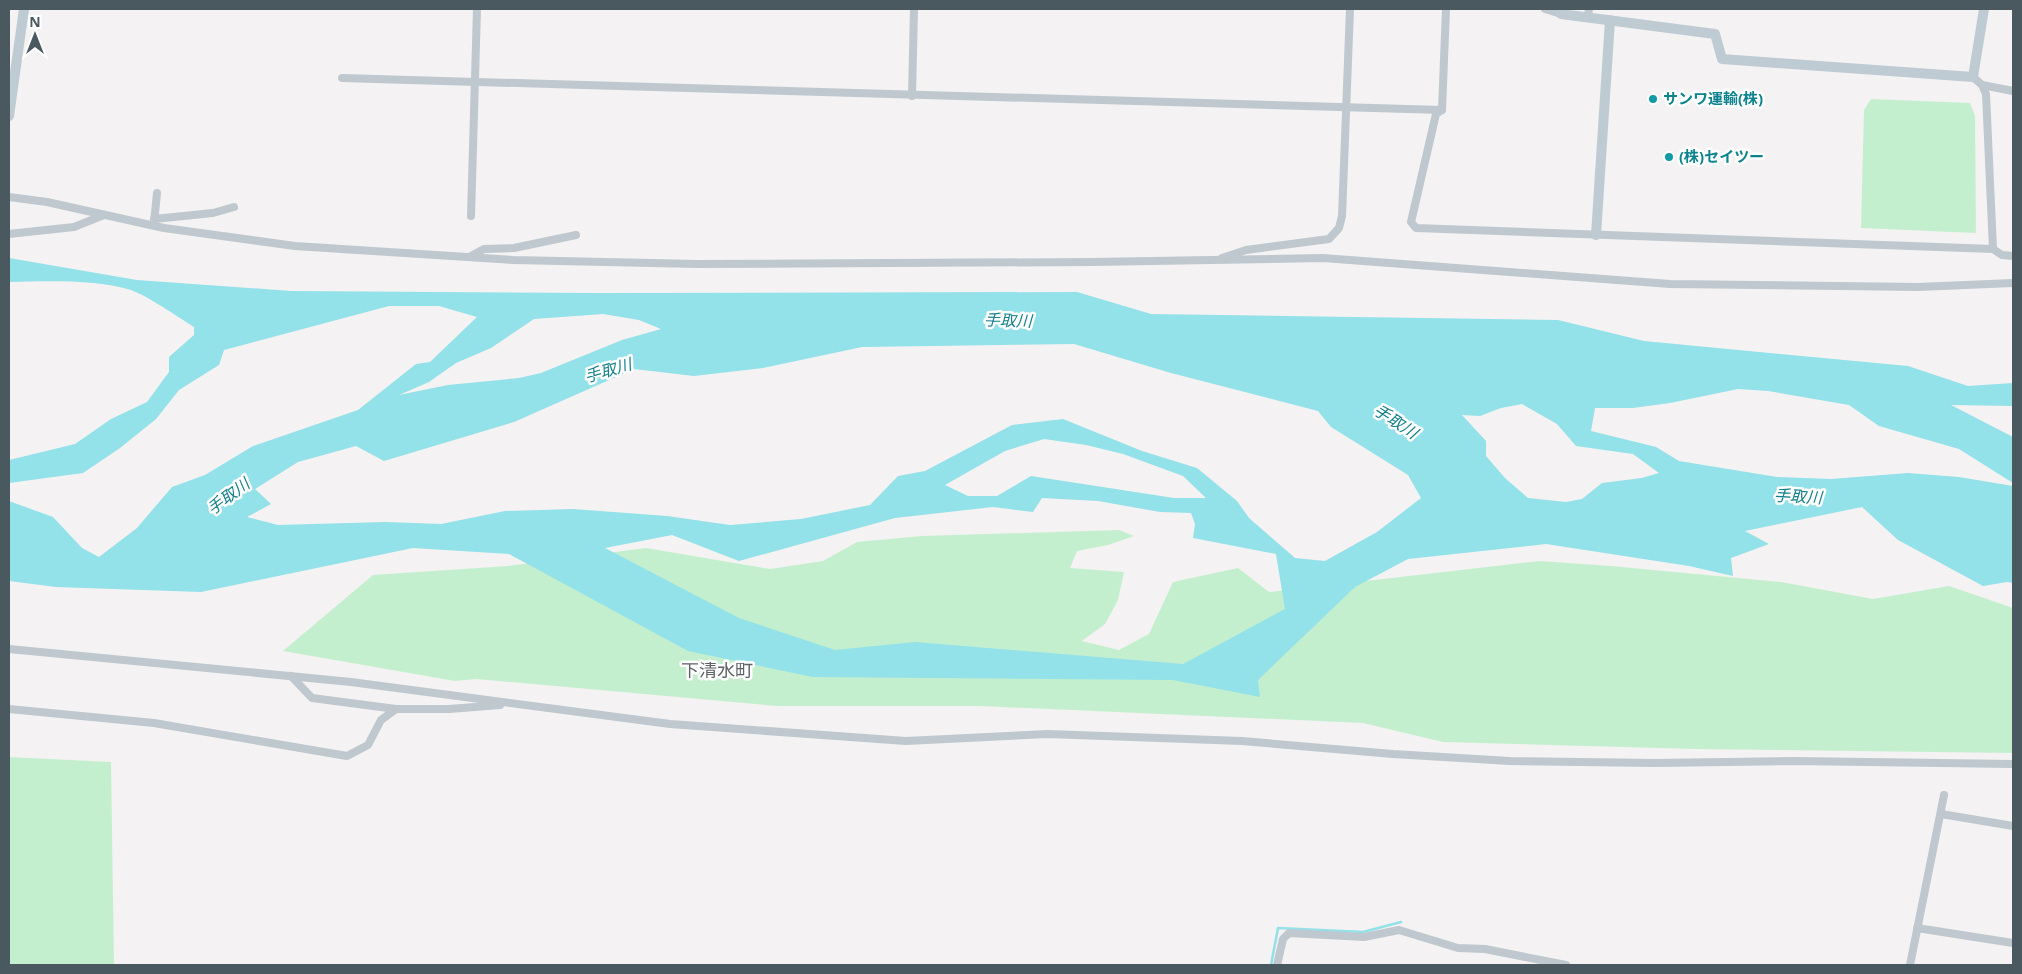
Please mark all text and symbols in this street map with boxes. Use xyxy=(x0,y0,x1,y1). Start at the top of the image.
north arrow xyxy=(10,10,60,60)
text: N xyxy=(29,12,41,31)
place label: サンワ運輸(株) xyxy=(1663,88,1763,108)
marker: サンワ運輸(株) xyxy=(1647,93,1659,105)
place label: (株)セイツー xyxy=(1679,146,1764,166)
marker: (株)セイツー xyxy=(1663,151,1675,163)
water label: 手取川 xyxy=(984,308,1034,332)
water label: 手取川 xyxy=(582,352,636,387)
water label: 手取川 xyxy=(1370,399,1424,444)
water label: 手取川 xyxy=(202,472,255,519)
water label: 手取川 xyxy=(1773,484,1825,508)
district label: 下清水町 xyxy=(681,658,753,682)

